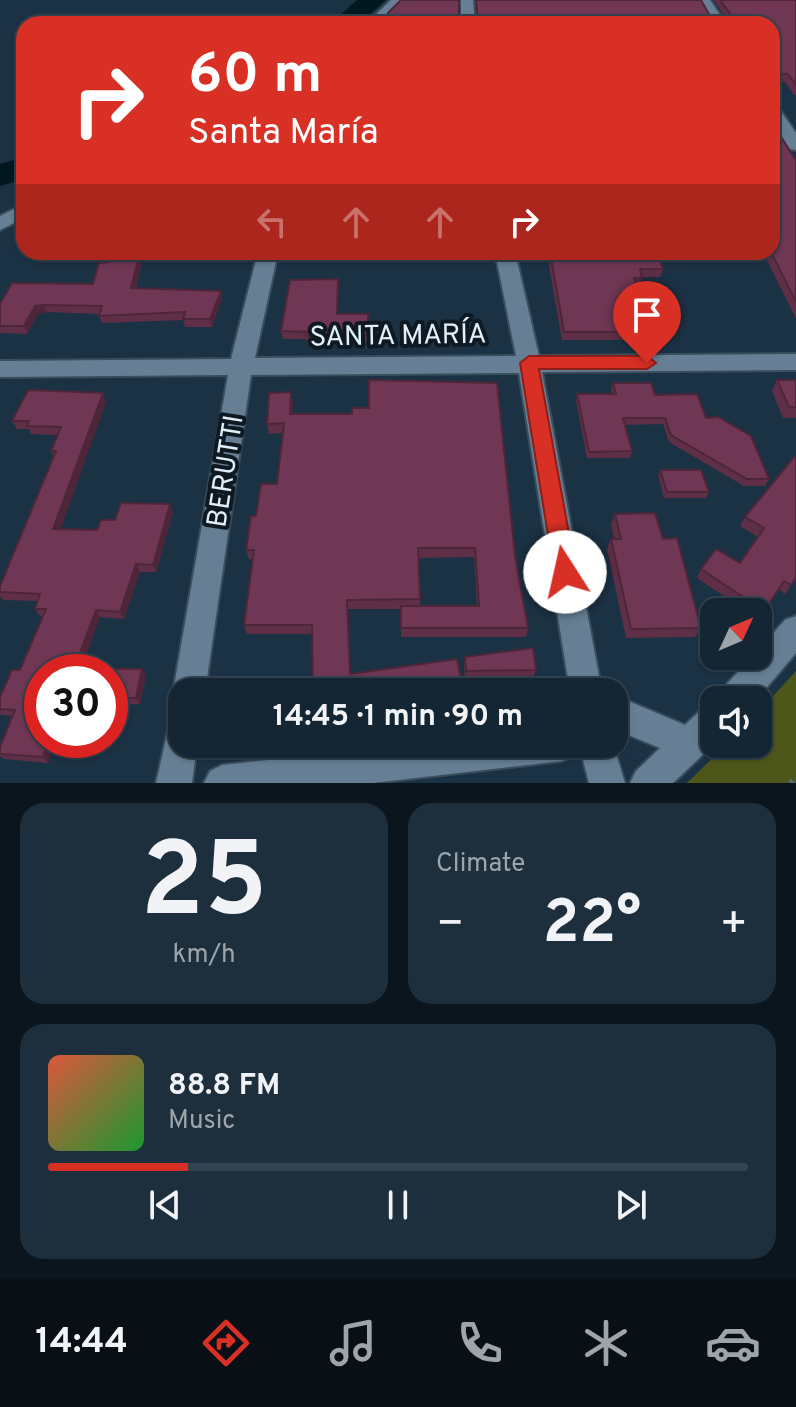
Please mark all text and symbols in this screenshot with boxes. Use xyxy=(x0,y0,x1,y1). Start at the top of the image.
text: 60 m xyxy=(188,42,322,112)
icon: right xyxy=(56,48,160,152)
text: Santa María xyxy=(188,111,379,157)
icon: left xyxy=(250,200,294,244)
icon: ahead xyxy=(334,200,378,244)
icon: ahead xyxy=(418,200,462,244)
icon: right xyxy=(502,200,546,244)
pin xyxy=(613,281,681,363)
icon: arrive xyxy=(625,293,669,337)
street label: SANTA MARÍA xyxy=(309,315,487,357)
street label: BERUTTI xyxy=(200,413,254,530)
position arrow xyxy=(523,530,607,614)
north arrow xyxy=(700,598,772,670)
map controls xyxy=(700,598,772,758)
speed limit sign: 30 xyxy=(24,654,128,758)
button: sound xyxy=(700,686,772,758)
text: 14:45 · 1 min · 90 m xyxy=(273,699,523,736)
text: 25 xyxy=(140,821,268,953)
text: Climate xyxy=(436,848,525,881)
text: 22° xyxy=(543,888,641,964)
text: − xyxy=(436,898,464,954)
text: + xyxy=(720,898,748,954)
text: km/h xyxy=(172,939,236,972)
text: 88.8 FM xyxy=(168,1068,280,1105)
text: Music xyxy=(168,1105,235,1138)
icon: previous xyxy=(143,1183,187,1227)
icon: pause xyxy=(376,1183,420,1227)
icon: next xyxy=(609,1183,653,1227)
icon: directions xyxy=(198,1315,254,1371)
icon: music xyxy=(325,1315,381,1371)
icon: phone xyxy=(452,1315,508,1371)
icon: climate xyxy=(578,1315,634,1371)
icon: car xyxy=(705,1315,761,1371)
text: 14:44 xyxy=(35,1320,128,1366)

